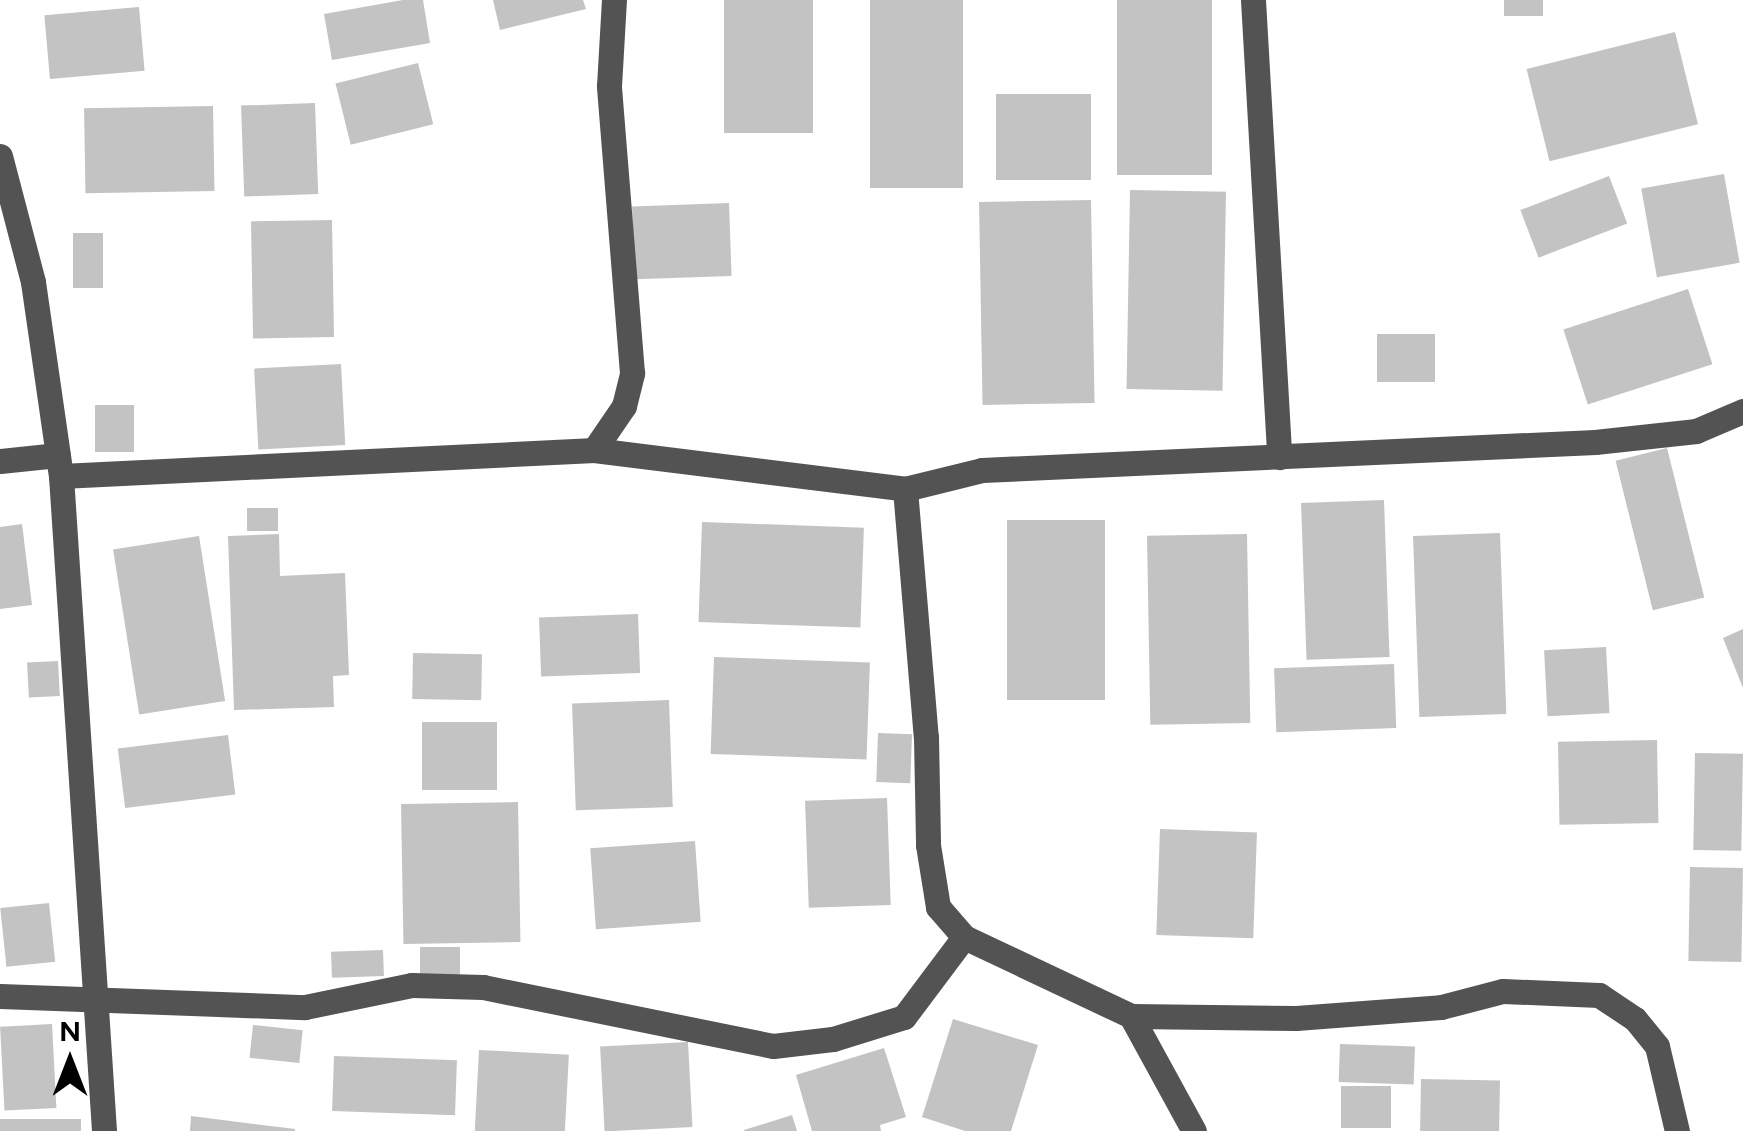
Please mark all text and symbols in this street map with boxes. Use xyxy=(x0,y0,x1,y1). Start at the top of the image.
north arrow xyxy=(20,1011,120,1111)
text: N xyxy=(59,1014,81,1048)

